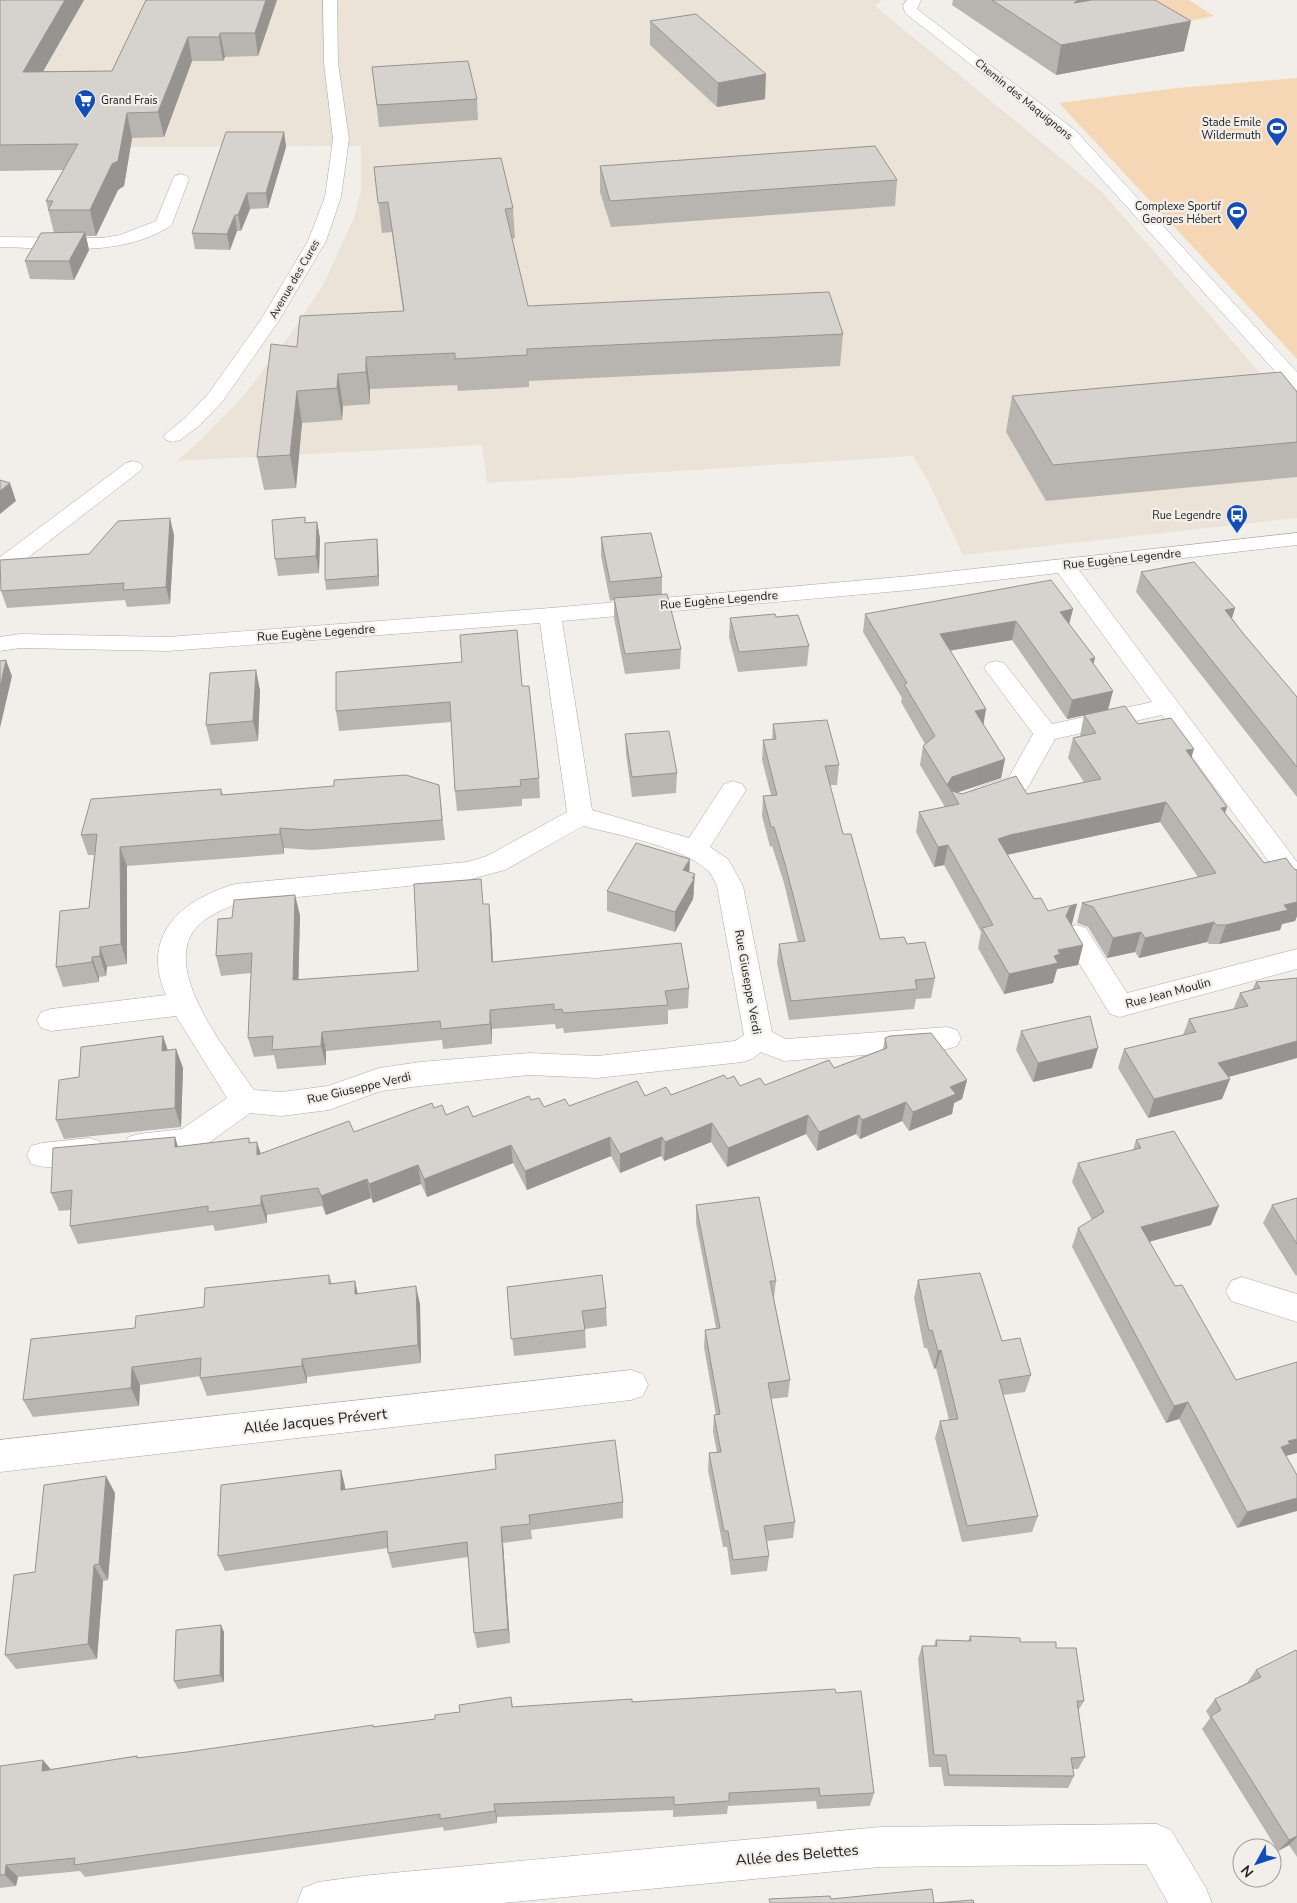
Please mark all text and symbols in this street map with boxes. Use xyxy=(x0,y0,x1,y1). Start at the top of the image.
street label: Chemin des Maquignons xyxy=(972,55,1076,143)
supermarket icon: Grand Frais xyxy=(73,88,97,119)
place label: Grand Frais xyxy=(101,93,158,108)
place label: Stade Emile Wildermuth xyxy=(1201,115,1261,143)
sports icon: Stade Emile Wildermuth xyxy=(1265,116,1289,147)
place label: Complexe Sportif Georges Hébert xyxy=(1135,199,1221,227)
sports icon: Complexe Sportif Georges Hébert xyxy=(1225,200,1249,231)
street label: Avenue des Cures xyxy=(266,237,323,322)
bus stop icon: Rue Legendre xyxy=(1225,503,1249,534)
place label: Rue Legendre xyxy=(1152,508,1221,523)
street label: Rue Eugène Legendre xyxy=(1062,545,1182,573)
street label: Rue Eugène Legendre xyxy=(659,587,779,613)
street label: Rue Eugène Legendre xyxy=(256,621,376,645)
street label: Rue Giuseppe Verdi xyxy=(731,928,765,1036)
street label: Rue Jean Moulin xyxy=(1124,974,1212,1012)
street label: Rue Giuseppe Verdi xyxy=(306,1068,412,1108)
street label: Allée Jacques Prévert xyxy=(242,1403,389,1438)
north arrow xyxy=(1232,1838,1282,1888)
street label: Allée des Belettes xyxy=(735,1840,859,1870)
text: N xyxy=(1237,1861,1258,1881)

